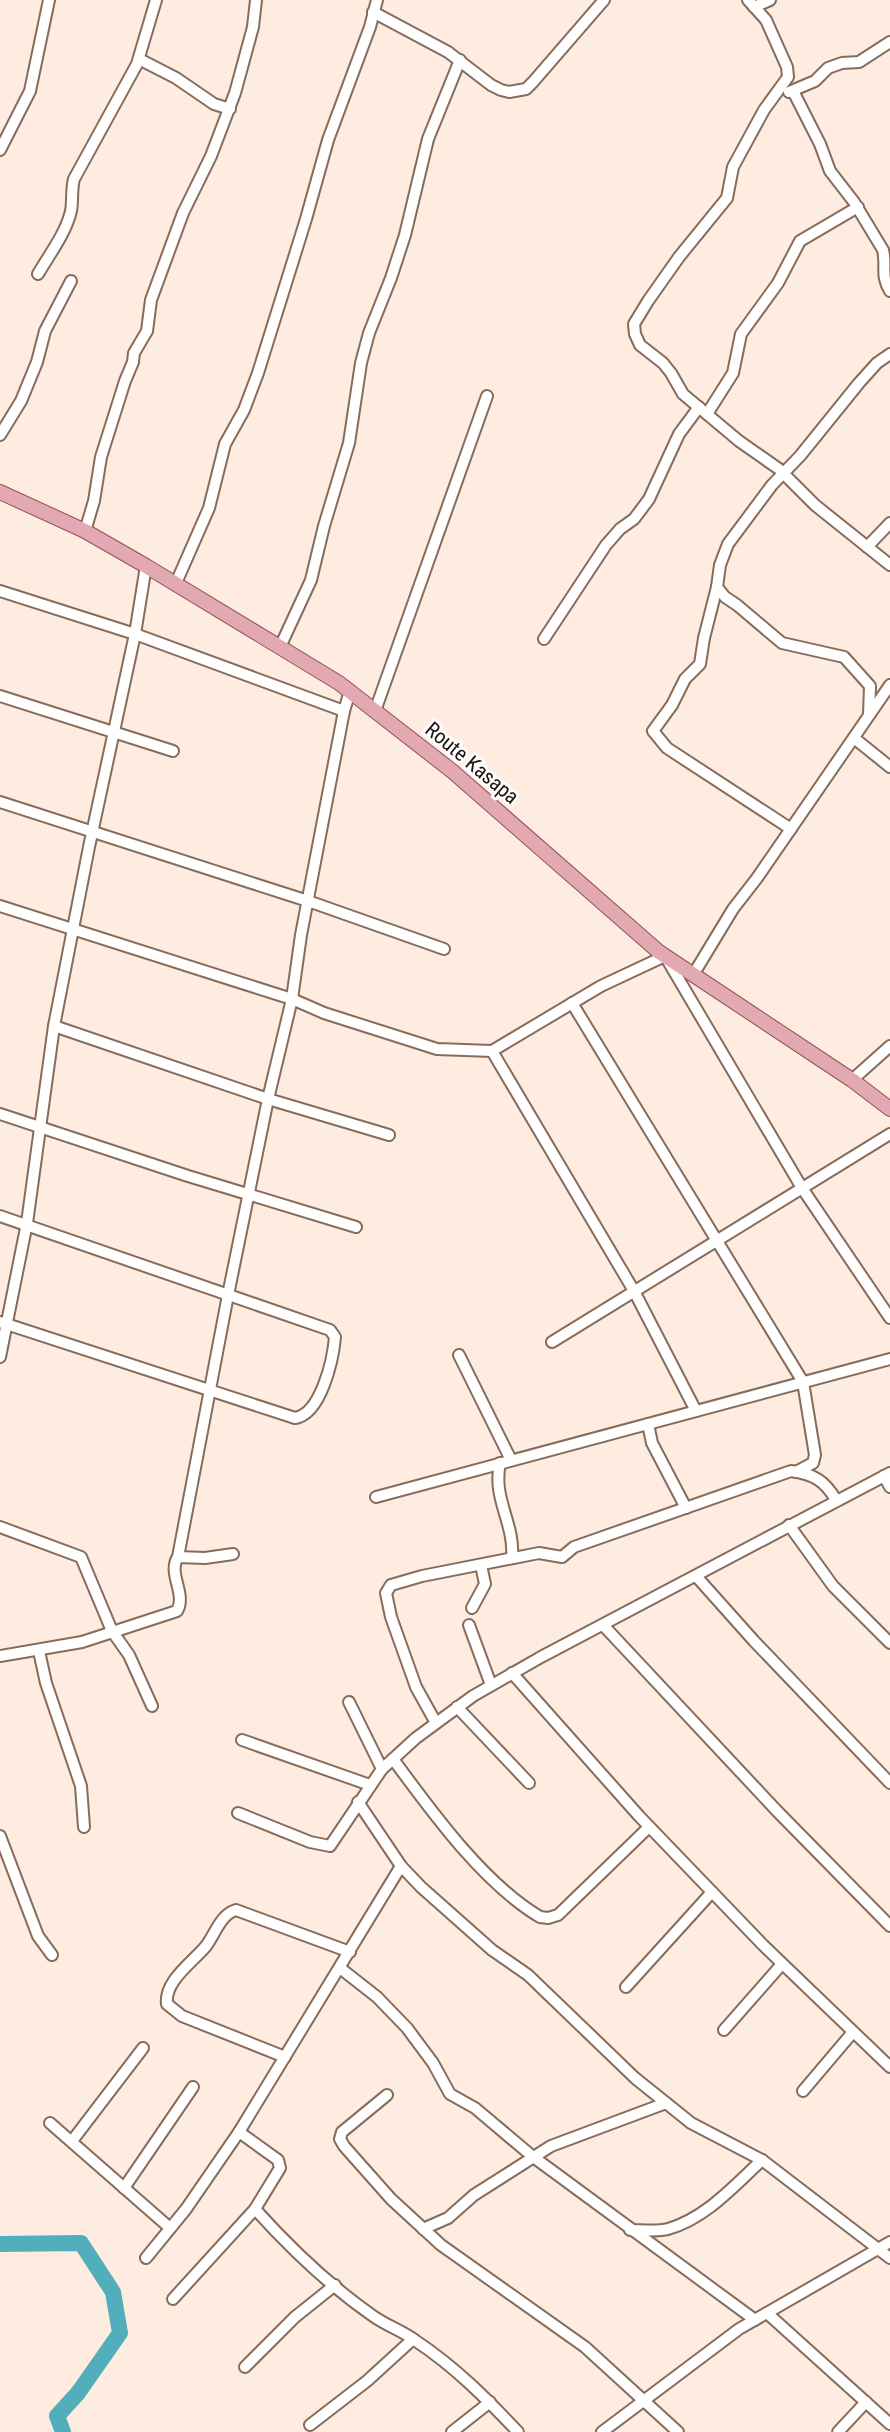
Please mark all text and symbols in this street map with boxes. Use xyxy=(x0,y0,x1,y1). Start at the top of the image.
street label: Route Kasapa xyxy=(421,717,523,809)

